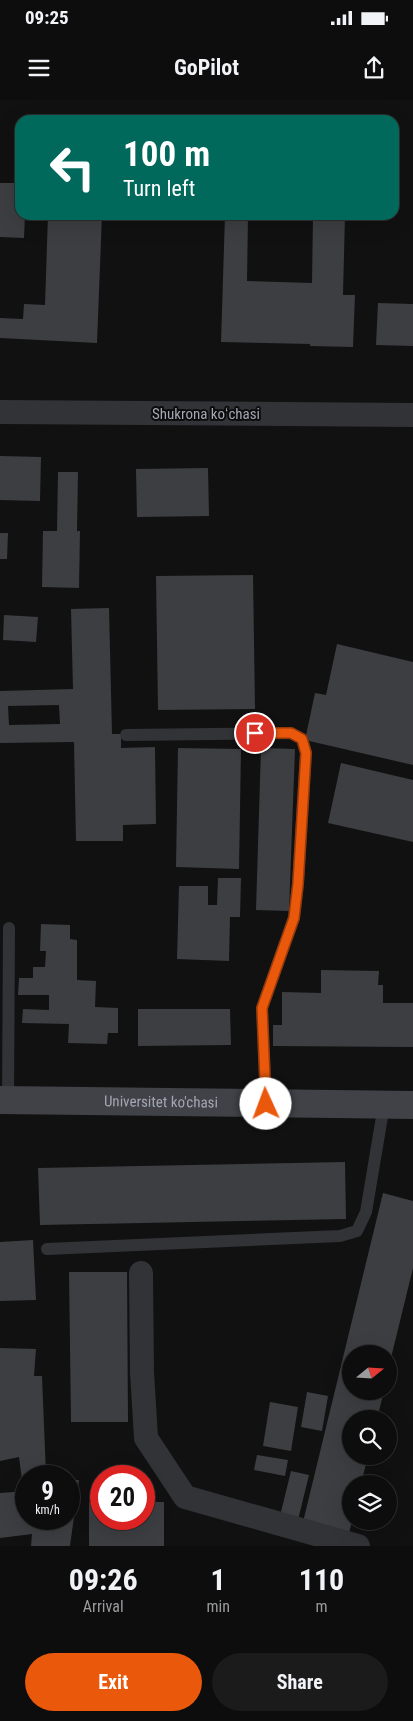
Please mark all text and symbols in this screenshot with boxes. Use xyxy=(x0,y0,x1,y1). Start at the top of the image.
text: 09:25 xyxy=(25,6,69,29)
icon: menu xyxy=(25,54,53,82)
icon: share xyxy=(360,54,388,82)
text: GoPilot xyxy=(174,55,239,80)
text: 100 m xyxy=(123,134,210,175)
icon: left xyxy=(40,135,105,200)
text: Turn left xyxy=(123,176,195,201)
street label: Shukrona koʻchasi xyxy=(152,405,260,423)
pin xyxy=(234,712,276,754)
icon: arrive xyxy=(241,719,269,747)
position arrow xyxy=(239,1077,291,1129)
street label: Universitet ko'chasi xyxy=(104,1092,218,1112)
north arrow xyxy=(342,1345,398,1400)
map controls xyxy=(342,1345,397,1530)
button: search xyxy=(342,1410,397,1465)
speed limit sign: 20 xyxy=(90,1465,155,1530)
button: layers xyxy=(342,1475,397,1530)
text: 9 xyxy=(41,1477,54,1506)
text: km/h xyxy=(35,1503,60,1517)
text: 09:26 xyxy=(69,1562,138,1597)
text: 1 xyxy=(211,1562,226,1597)
text: 110 xyxy=(299,1562,344,1597)
text: Arrival xyxy=(83,1597,124,1616)
text: min xyxy=(206,1597,230,1616)
text: m xyxy=(315,1597,327,1616)
button: Exit xyxy=(25,1653,202,1711)
button: Share xyxy=(212,1653,388,1711)

